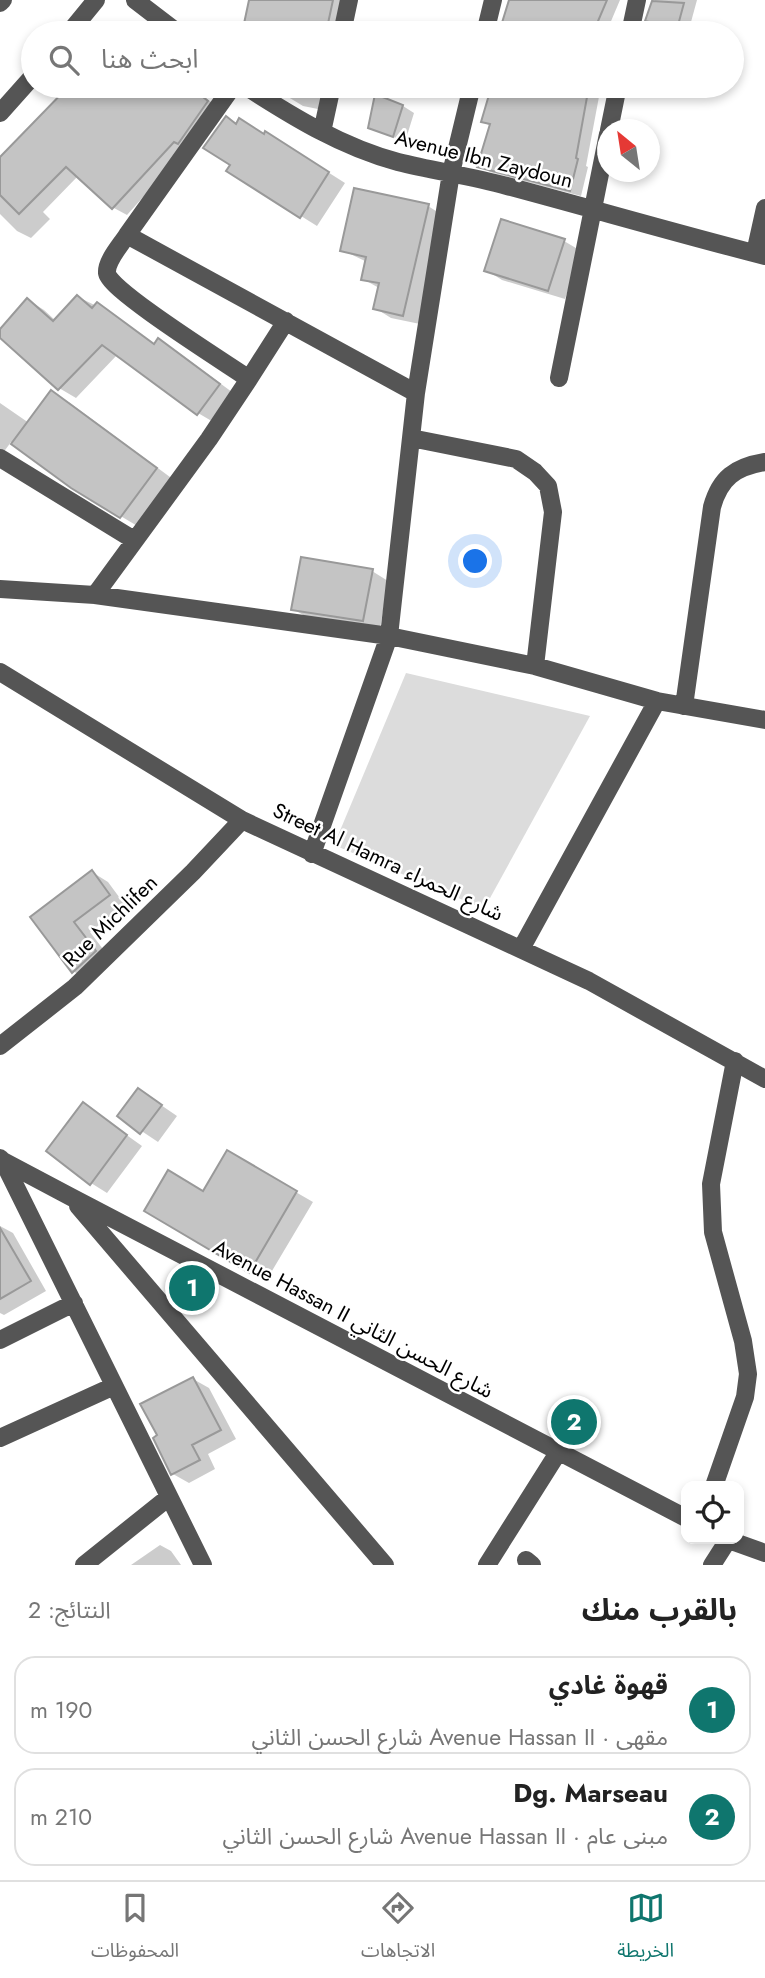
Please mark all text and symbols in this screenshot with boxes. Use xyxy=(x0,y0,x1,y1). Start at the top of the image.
search box xyxy=(21,21,744,98)
text: ابحث هنا xyxy=(101,40,198,78)
icon: search xyxy=(45,41,83,79)
north arrow xyxy=(597,119,660,182)
street label: Avenue Ibn Zaydoun xyxy=(392,122,576,196)
your location xyxy=(458,544,492,578)
street label: Street Al Hamra شارع الحمراء xyxy=(268,795,508,929)
street label: Rue Michlifen xyxy=(56,868,164,974)
street label: Avenue Hassan II شارع الحسن الثاني xyxy=(207,1232,499,1407)
pin: 1 xyxy=(169,1262,215,1314)
pin: 2 xyxy=(551,1396,597,1448)
map controls xyxy=(681,1481,744,1544)
button: locate xyxy=(681,1481,744,1544)
text: بالقرب منك xyxy=(582,1588,737,1631)
text: النتائج: 2 xyxy=(28,1593,111,1627)
text: قهوة غادي xyxy=(549,1666,668,1704)
text: 190 m xyxy=(30,1693,92,1727)
text: 1 xyxy=(706,1693,718,1727)
text: مقهى · Avenue Hassan II شارع الحسن الثاني xyxy=(252,1720,668,1754)
text: Dg. Marseau xyxy=(513,1774,668,1812)
text: 210 m xyxy=(30,1800,92,1834)
text: 2 xyxy=(704,1800,720,1834)
text: مبنى عام · Avenue Hassan II شارع الحسن الثاني xyxy=(222,1819,668,1853)
tab: المحفوظات xyxy=(91,1889,179,1971)
tab: الاتجاهات xyxy=(361,1889,435,1971)
tab: الخريطة xyxy=(617,1889,674,1971)

